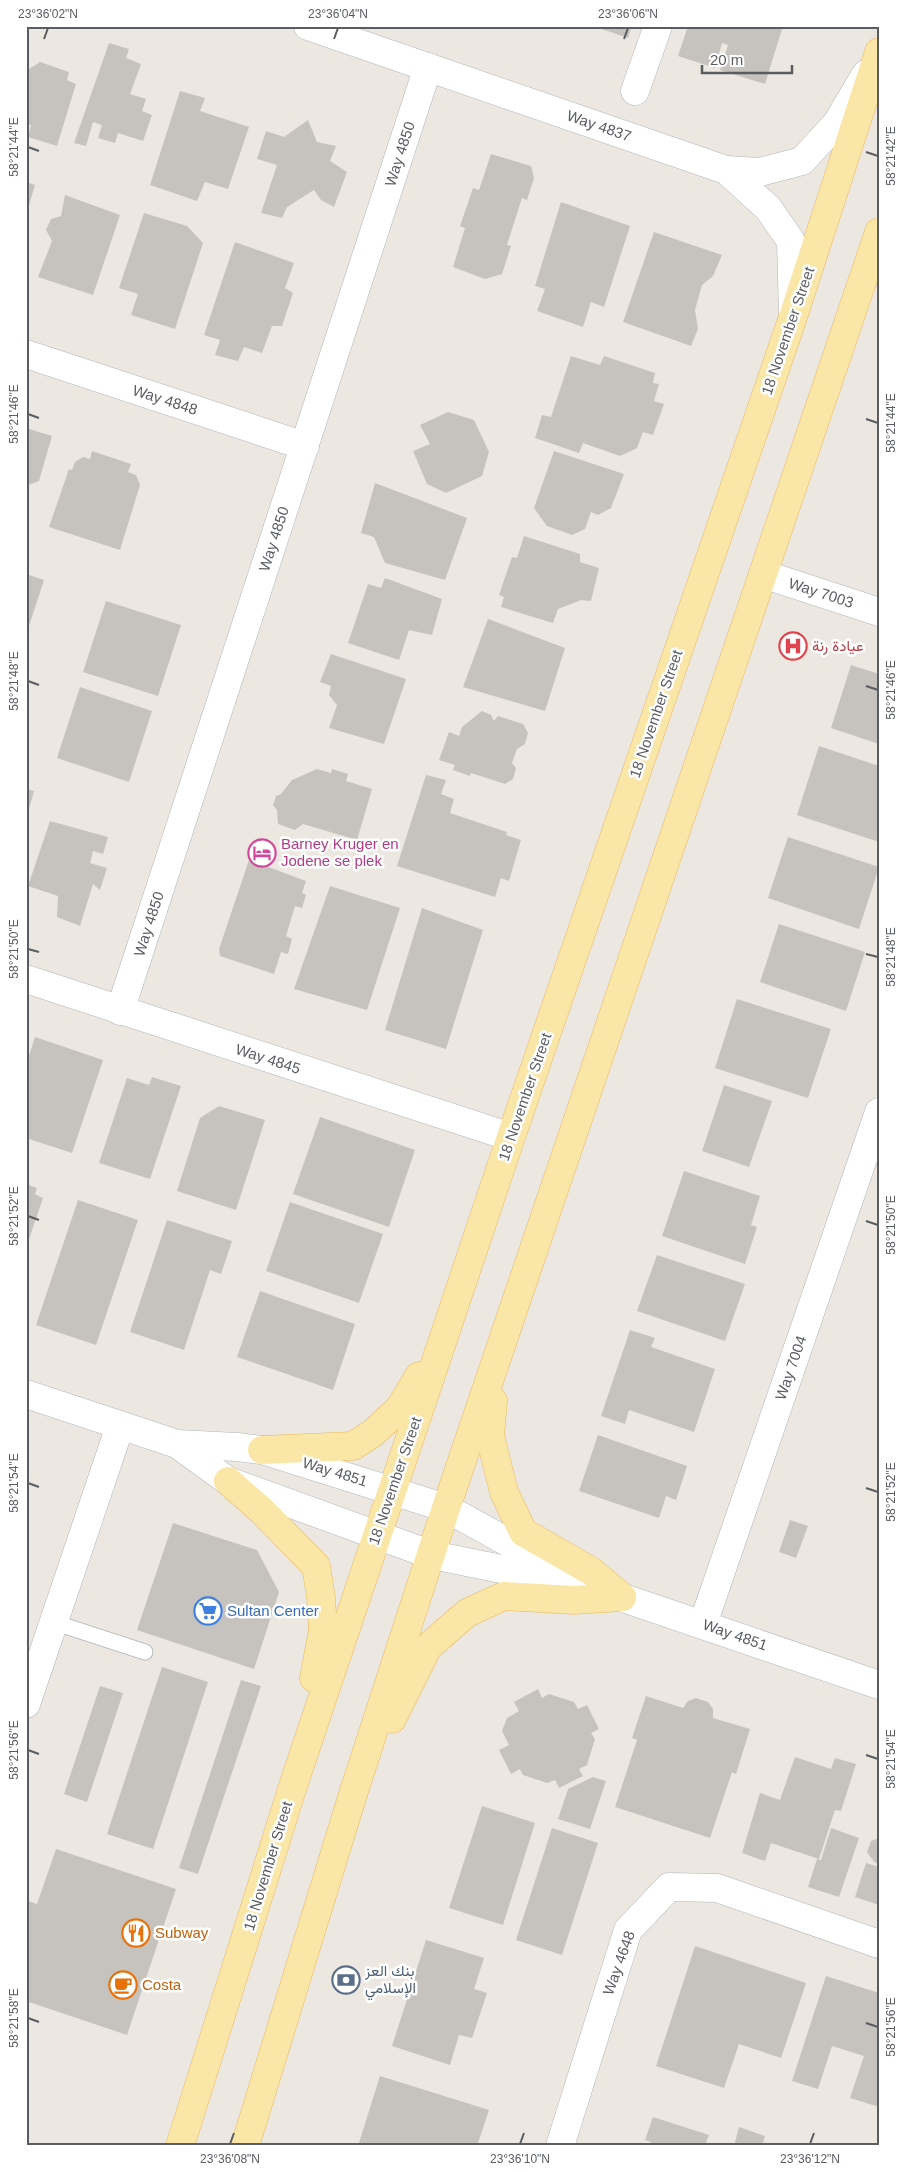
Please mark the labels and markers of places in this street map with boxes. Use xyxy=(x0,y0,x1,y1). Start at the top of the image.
hospital icon: عيادة رنة xyxy=(778,631,808,661)
place label: عيادة رنة xyxy=(812,637,864,655)
place label: Barney Kruger en Jodene se plek xyxy=(281,835,399,869)
hotel icon: Barney Kruger en Jodene se plek xyxy=(247,838,277,868)
supermarket icon: Sultan Center xyxy=(193,1596,223,1626)
place label: Sultan Center xyxy=(227,1602,319,1619)
restaurant icon: Subway xyxy=(121,1918,151,1948)
place label: Subway xyxy=(155,1924,209,1941)
place label: بنك العز الإسلامي xyxy=(364,1962,416,2001)
bank icon: بنك العز الإسلامي xyxy=(331,1965,361,1995)
cafe icon: Costa xyxy=(108,1970,138,2000)
place label: Costa xyxy=(142,1976,182,1993)

